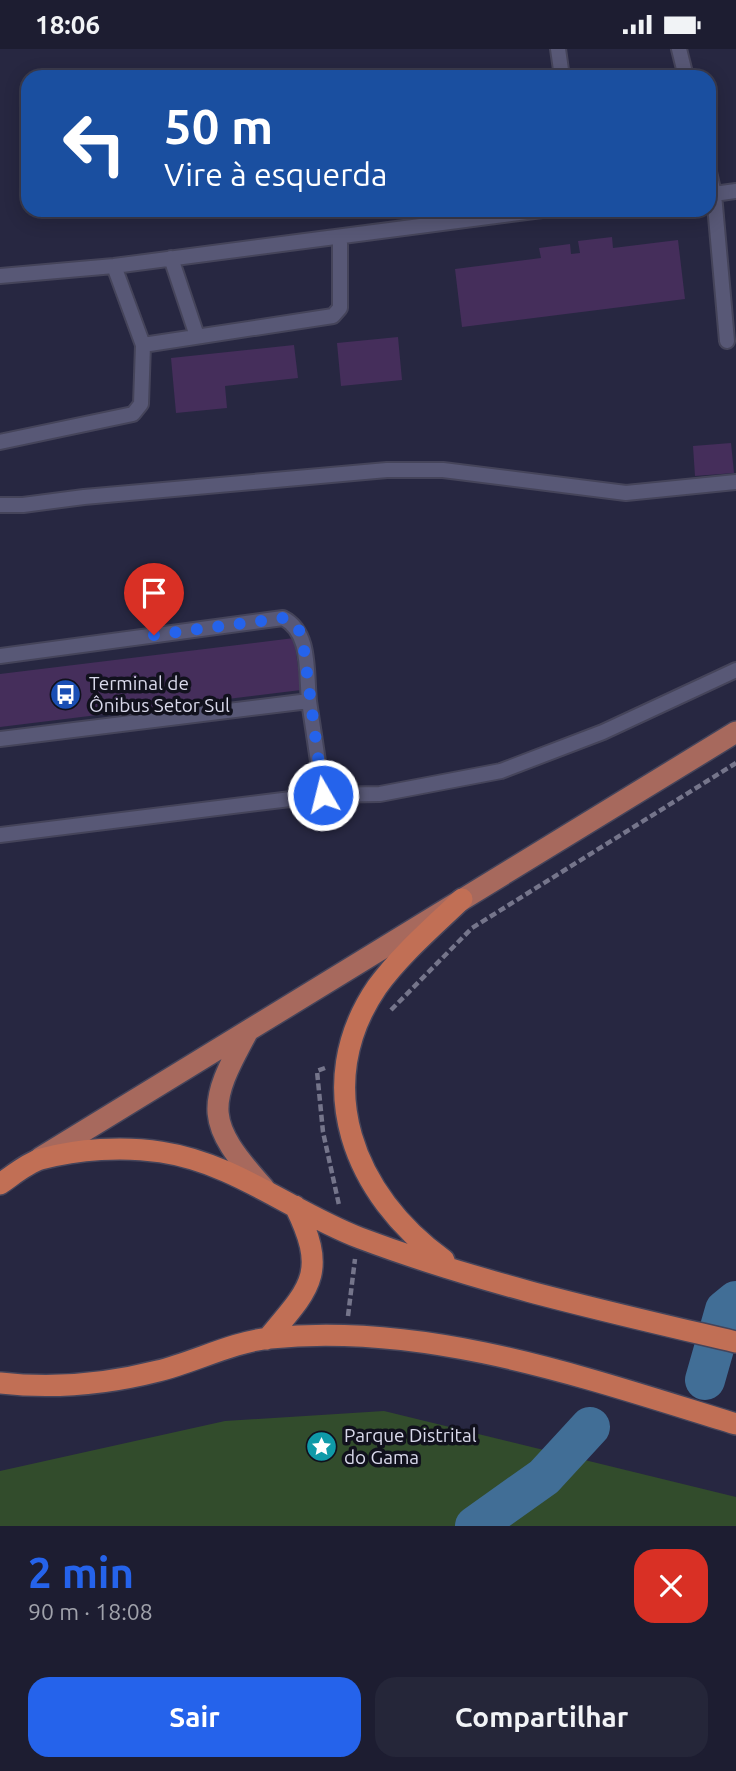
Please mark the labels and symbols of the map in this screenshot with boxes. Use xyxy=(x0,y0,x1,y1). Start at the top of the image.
pin xyxy=(124,563,184,635)
place label: Terminal de Ônibus Setor Sul xyxy=(89,672,230,716)
bus stop icon: Terminal de Ônibus Setor Sul xyxy=(49,677,83,711)
position arrow xyxy=(286,758,360,832)
place label: Parque Distrital do Gama xyxy=(344,1424,477,1468)
place icon: Parque Distrital do Gama xyxy=(304,1429,338,1463)

